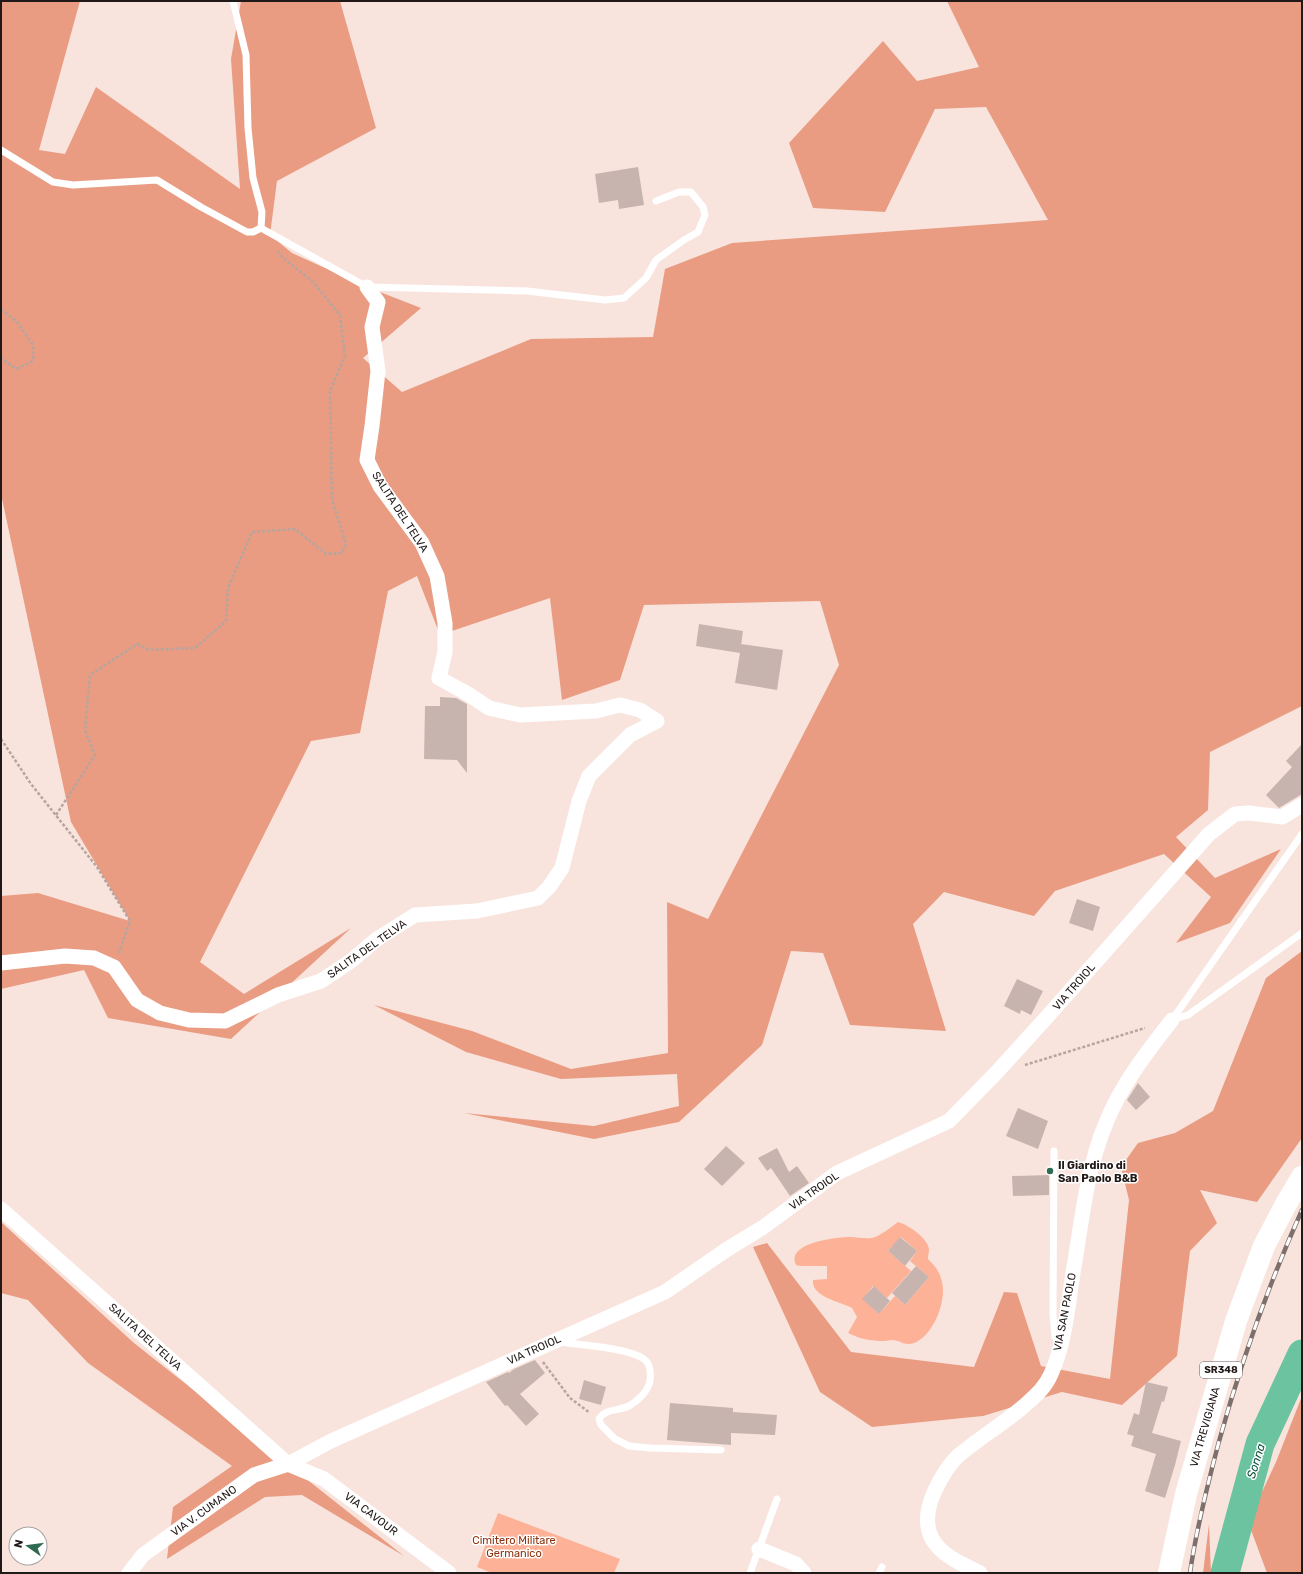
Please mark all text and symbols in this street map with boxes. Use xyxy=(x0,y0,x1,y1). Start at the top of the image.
street label: SALITA DEL TELVA xyxy=(369,469,431,555)
street label: SALITA DEL TELVA xyxy=(325,917,410,981)
street label: VIA TROIOL xyxy=(1050,961,1098,1013)
place label: Il Giardino di San Paolo B&B xyxy=(1058,1159,1138,1185)
marker: Il Giardino di San Paolo B&B xyxy=(1045,1166,1055,1176)
street label: VIA TROIOL xyxy=(787,1169,841,1213)
street label: VIA SAN PAOLO xyxy=(1051,1272,1079,1352)
street label: SALITA DEL TELVA xyxy=(106,1301,185,1374)
street label: VIA TROIOL xyxy=(505,1332,563,1368)
road number: SR348 xyxy=(1200,1362,1242,1378)
street label: VIA TREVIGIANA xyxy=(1187,1385,1223,1469)
water label: Sonna xyxy=(1244,1442,1268,1480)
street label: VIA V. CUMANO xyxy=(169,1483,239,1539)
street label: VIA CAVOUR xyxy=(342,1490,400,1538)
north arrow xyxy=(8,1526,48,1566)
park label: Cimitero Militare Germanico xyxy=(472,1534,556,1560)
text: N xyxy=(12,1538,26,1549)

